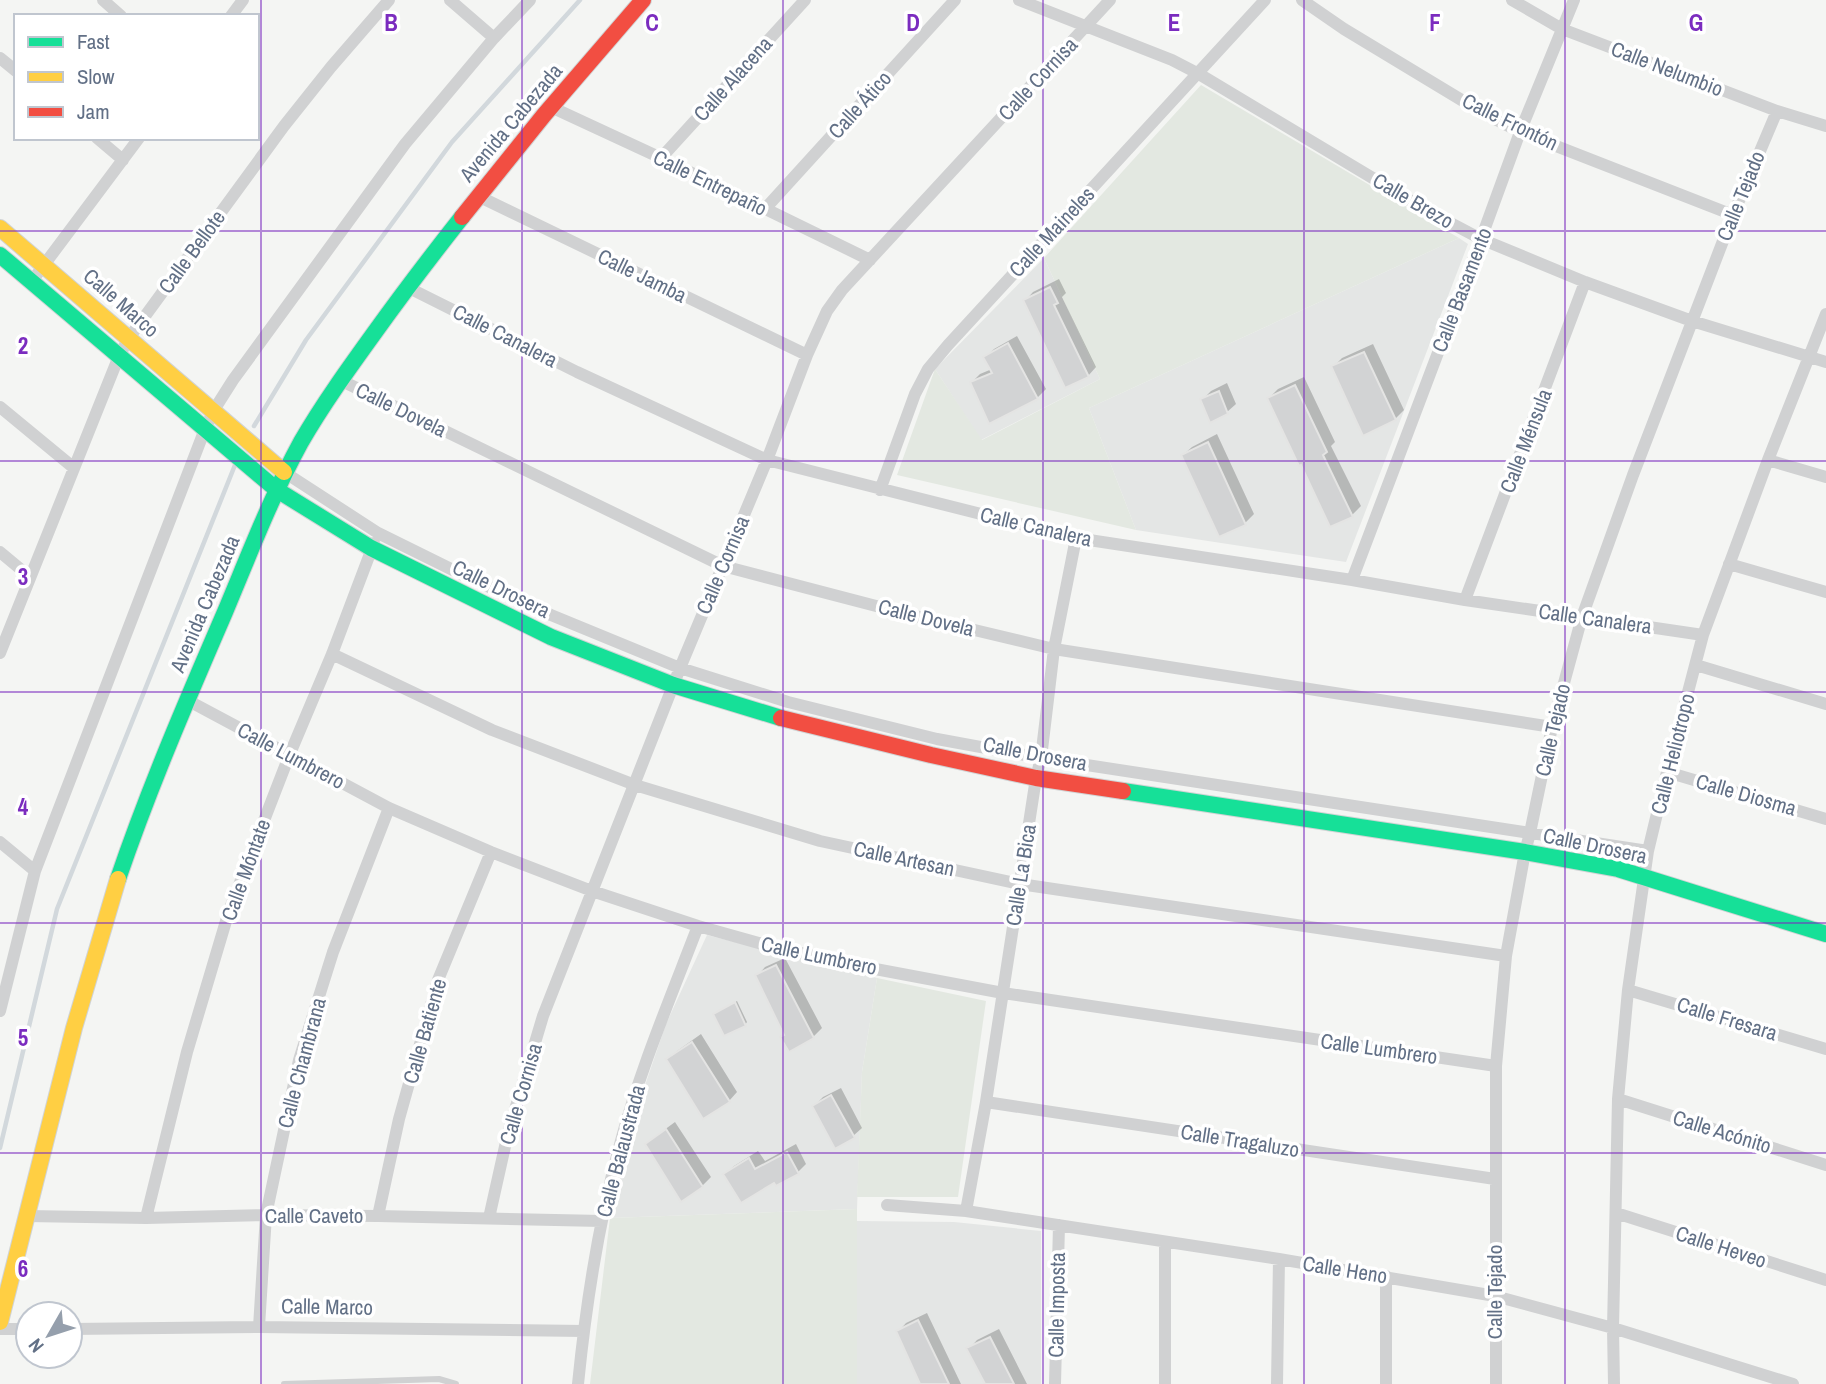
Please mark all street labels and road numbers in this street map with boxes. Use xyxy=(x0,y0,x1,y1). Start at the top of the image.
street label: Calle Alacena xyxy=(687,30,779,127)
street label: Calle Cornisa xyxy=(991,30,1084,127)
street label: Calle Nelumbio xyxy=(1607,34,1727,103)
street label: Avenida Cabezada xyxy=(452,57,569,189)
street label: Calle Ático xyxy=(821,64,898,145)
street label: Calle Frontón xyxy=(1457,86,1563,157)
street label: Calle Entrepaño xyxy=(648,142,772,223)
street label: Calle Tejado xyxy=(1709,147,1772,245)
street label: Calle Brezo xyxy=(1367,166,1459,235)
street label: Calle Maineles xyxy=(1002,180,1101,283)
street label: Calle Bellote xyxy=(151,204,232,299)
street label: Calle Basamento xyxy=(1425,223,1499,356)
street label: Calle Jamba xyxy=(593,242,692,310)
street label: Calle Marco xyxy=(77,262,166,344)
street label: Calle Canalera xyxy=(448,297,563,375)
street label: Calle Dovela xyxy=(351,375,452,444)
street label: Calle Ménsula xyxy=(1492,384,1559,497)
street label: Calle Canalera xyxy=(977,500,1095,554)
street label: Calle Cornisa xyxy=(689,511,756,618)
street label: Avenida Cabezada xyxy=(162,530,247,678)
street label: Calle Drosera xyxy=(448,552,555,625)
street label: Calle Dovela xyxy=(875,592,977,643)
street label: Calle Canalera xyxy=(1537,596,1654,641)
street label: Calle Tejado xyxy=(1528,681,1577,779)
street label: Calle Heliotropo xyxy=(1644,690,1702,817)
street label: Calle Lumbrero xyxy=(232,715,350,796)
street label: Calle Drosera xyxy=(981,729,1090,778)
street label: Calle Diosma xyxy=(1692,766,1800,823)
street label: Calle Móntate xyxy=(214,815,277,925)
street label: Calle Drosera xyxy=(1541,820,1650,871)
street label: Calle La Bica xyxy=(998,822,1043,928)
street label: Calle Artesan xyxy=(851,834,957,883)
street label: Calle Lumbrero xyxy=(759,929,880,982)
street label: Calle Batiente xyxy=(396,975,453,1087)
street label: Calle Fresara xyxy=(1673,990,1781,1048)
street label: Calle Chambrana xyxy=(270,994,333,1131)
street label: Calle Lumbrero xyxy=(1319,1026,1439,1071)
street label: Calle Cornisa xyxy=(492,1039,549,1148)
street label: Calle Balaustrada xyxy=(589,1081,652,1220)
street label: Calle Acónito xyxy=(1669,1103,1775,1160)
street label: Calle Tragaluzo xyxy=(1179,1117,1301,1164)
street label: Calle Caveto xyxy=(265,1201,363,1230)
street label: Calle Heveo xyxy=(1672,1218,1770,1275)
street label: Calle Tejado xyxy=(1480,1245,1509,1339)
street label: Calle Heno xyxy=(1301,1249,1389,1290)
street label: Calle Imposta xyxy=(1041,1252,1072,1358)
street label: Calle Marco xyxy=(281,1291,373,1322)

